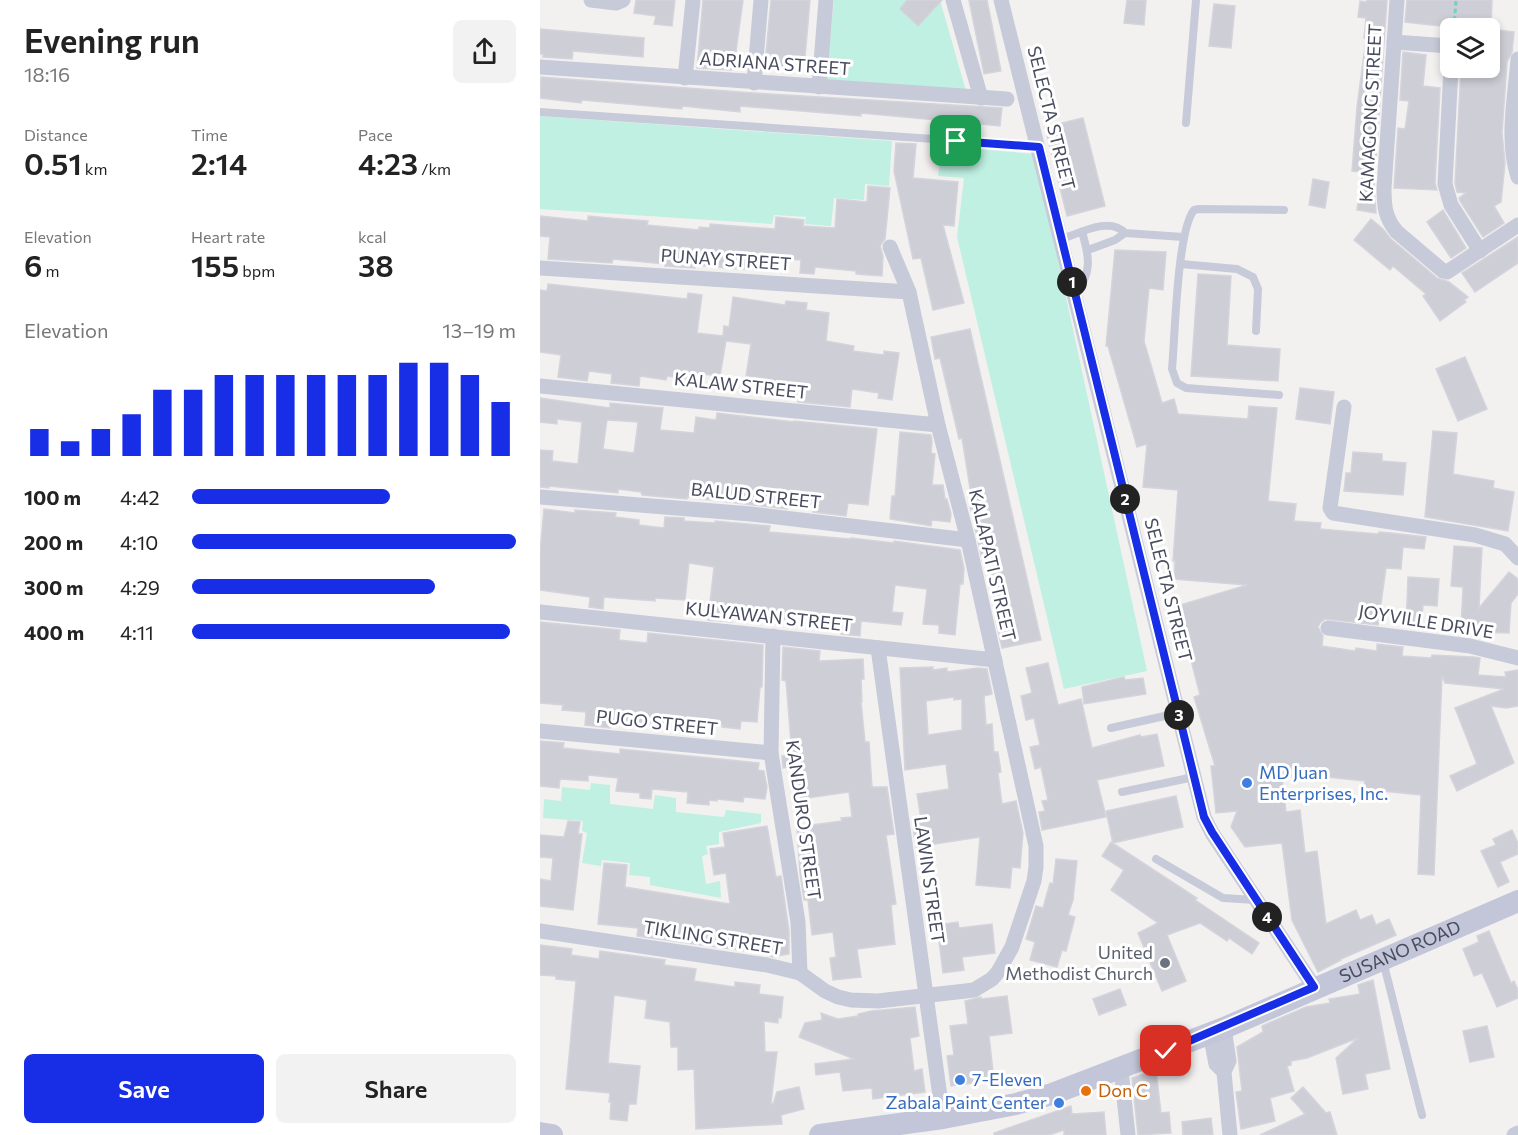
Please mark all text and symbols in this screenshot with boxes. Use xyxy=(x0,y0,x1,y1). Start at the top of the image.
map controls xyxy=(1440,18,1500,78)
button: layers xyxy=(1440,18,1500,78)
text: Evening run xyxy=(24,19,200,60)
button: share xyxy=(453,20,516,83)
street label: KAMAGONG STREET xyxy=(1354,23,1386,203)
street label: SELECTA STREET xyxy=(1023,44,1080,192)
street label: ADRIANA STREET xyxy=(699,47,851,79)
text: 18:16 xyxy=(24,62,70,86)
pin xyxy=(930,115,981,166)
icon: arrive xyxy=(939,124,972,157)
text: Distance xyxy=(24,125,88,144)
text: Time xyxy=(191,125,228,144)
text: Pace xyxy=(358,125,393,144)
text: 0.51 xyxy=(24,144,82,181)
text: 2:14 xyxy=(191,144,247,181)
text: 4:23 xyxy=(358,144,418,181)
text: km xyxy=(82,159,107,178)
text: /km xyxy=(418,159,451,178)
text: Elevation xyxy=(24,227,92,246)
text: Heart rate xyxy=(191,227,265,246)
text: kcal xyxy=(358,227,387,246)
street label: PUNAY STREET xyxy=(660,243,792,275)
text: 6 xyxy=(24,246,42,283)
text: 155 xyxy=(191,246,239,283)
text: 38 xyxy=(358,246,394,283)
text: m xyxy=(42,261,59,280)
text: bpm xyxy=(239,261,275,280)
pin: 1 xyxy=(1057,267,1087,297)
text: 1 xyxy=(1068,272,1076,291)
text: Elevation xyxy=(24,318,109,342)
text: 13–19 m xyxy=(442,318,516,342)
street label: KALAW STREET xyxy=(673,367,809,403)
street label: BALUD STREET xyxy=(690,477,822,513)
pin: 2 xyxy=(1110,484,1140,514)
text: 100 m xyxy=(24,485,81,509)
text: 4:42 xyxy=(120,485,160,509)
street label: KALAPATI STREET xyxy=(965,487,1021,643)
text: 2 xyxy=(1120,489,1130,508)
street label: SELECTA STREET xyxy=(1140,516,1197,664)
text: 200 m xyxy=(24,530,83,554)
text: 4:10 xyxy=(120,530,158,554)
text: 300 m xyxy=(24,575,84,599)
text: 4:29 xyxy=(120,575,160,599)
street label: KULYAWAN STREET xyxy=(684,596,854,636)
street label: JOYVILLE DRIVE xyxy=(1357,599,1495,643)
text: 400 m xyxy=(24,620,84,644)
text: 4:11 xyxy=(120,620,154,644)
pin: 3 xyxy=(1164,700,1194,730)
street label: PUGO STREET xyxy=(595,705,719,739)
text: 3 xyxy=(1174,705,1184,724)
street label: KANDURO STREET xyxy=(782,738,826,901)
place label: MD Juan Enterprises, Inc. xyxy=(1259,761,1388,804)
marker: MD Juan Enterprises, Inc. xyxy=(1240,776,1254,790)
street label: LAWIN STREET xyxy=(910,815,950,945)
pin: 4 xyxy=(1252,902,1282,932)
text: 4 xyxy=(1262,907,1272,926)
street label: TIKLING STREET xyxy=(642,915,785,959)
street label: SUSANO ROAD xyxy=(1336,915,1464,987)
place label: United Methodist Church xyxy=(1005,941,1153,984)
marker: United Methodist Church xyxy=(1158,956,1172,970)
pin xyxy=(1140,1025,1191,1076)
icon: check xyxy=(1149,1034,1182,1067)
button: Save xyxy=(24,1054,264,1123)
button: Share xyxy=(276,1054,516,1123)
place label: 7-Eleven xyxy=(972,1068,1042,1090)
marker: 7-Eleven xyxy=(953,1073,967,1087)
place label: Don C xyxy=(1098,1079,1148,1101)
marker: Don C xyxy=(1079,1084,1093,1098)
place label: Zabala Paint Center xyxy=(885,1091,1047,1113)
marker: Zabala Paint Center xyxy=(1052,1096,1066,1110)

